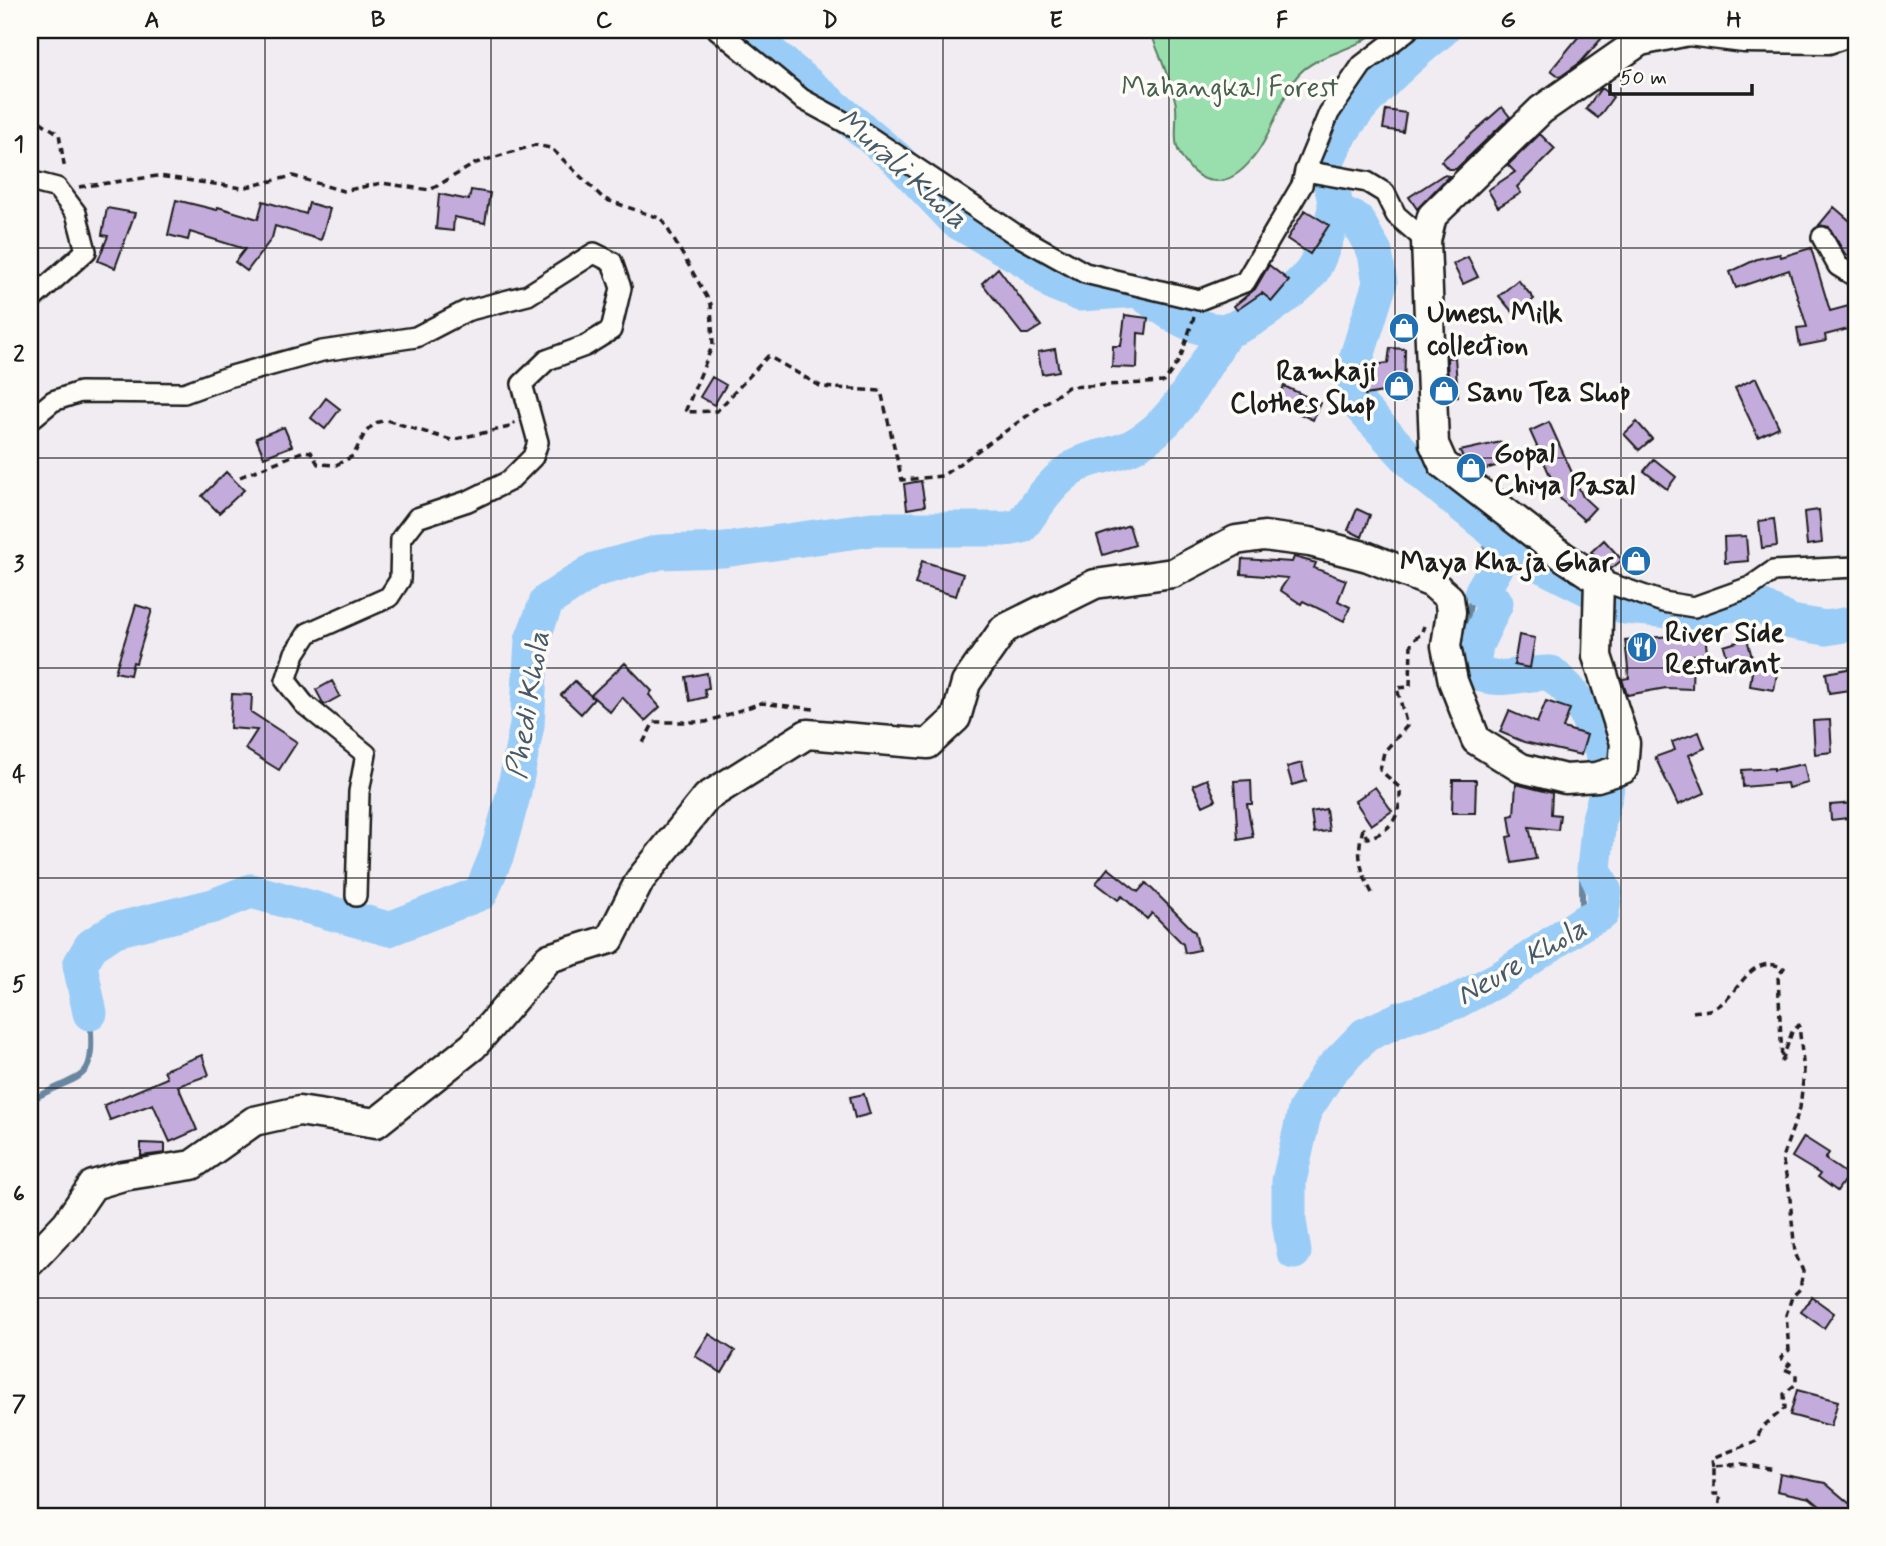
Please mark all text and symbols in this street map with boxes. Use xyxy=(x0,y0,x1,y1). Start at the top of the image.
text: A xyxy=(144,6,160,36)
text: B xyxy=(371,6,386,36)
text: C xyxy=(596,6,613,36)
text: D xyxy=(822,6,838,36)
text: E xyxy=(1049,6,1063,36)
text: F xyxy=(1276,6,1288,36)
text: G xyxy=(1500,6,1516,36)
text: H xyxy=(1726,6,1742,36)
scale bar xyxy=(1610,52,1751,96)
text: 50 m xyxy=(1620,64,1667,92)
park label: Mahangkal Forest xyxy=(1121,70,1339,107)
water label: Murali Khola xyxy=(828,100,976,238)
text: 1 xyxy=(14,130,24,160)
place label: Umesh Milk collection xyxy=(1427,296,1563,365)
shop icon: Umesh Milk collection xyxy=(1387,311,1421,345)
text: 2 xyxy=(13,340,25,370)
place label: Ramkaji Clothes Shop xyxy=(1230,354,1376,423)
shop icon: Ramkaji Clothes Shop xyxy=(1382,369,1416,403)
shop icon: Sanu Tea Shop xyxy=(1427,374,1461,408)
place label: Sanu Tea Shop xyxy=(1467,375,1631,412)
place label: Gopal Chiya Pasal xyxy=(1494,436,1635,505)
shop icon: Gopal Chiya Pasal xyxy=(1454,451,1488,485)
shop icon: Maya Khaja Ghar xyxy=(1619,544,1653,578)
place label: Maya Khaja Ghar xyxy=(1400,545,1614,582)
text: 3 xyxy=(14,550,25,580)
place label: River Side Resturant xyxy=(1665,615,1785,684)
water label: Phedi Khola xyxy=(498,628,559,782)
restaurant icon: River Side Resturant xyxy=(1625,630,1659,664)
text: 4 xyxy=(12,760,26,790)
water label: Neure Khola xyxy=(1449,909,1594,1015)
text: 5 xyxy=(12,970,26,1000)
text: 6 xyxy=(13,1180,25,1210)
text: 7 xyxy=(12,1390,26,1420)

